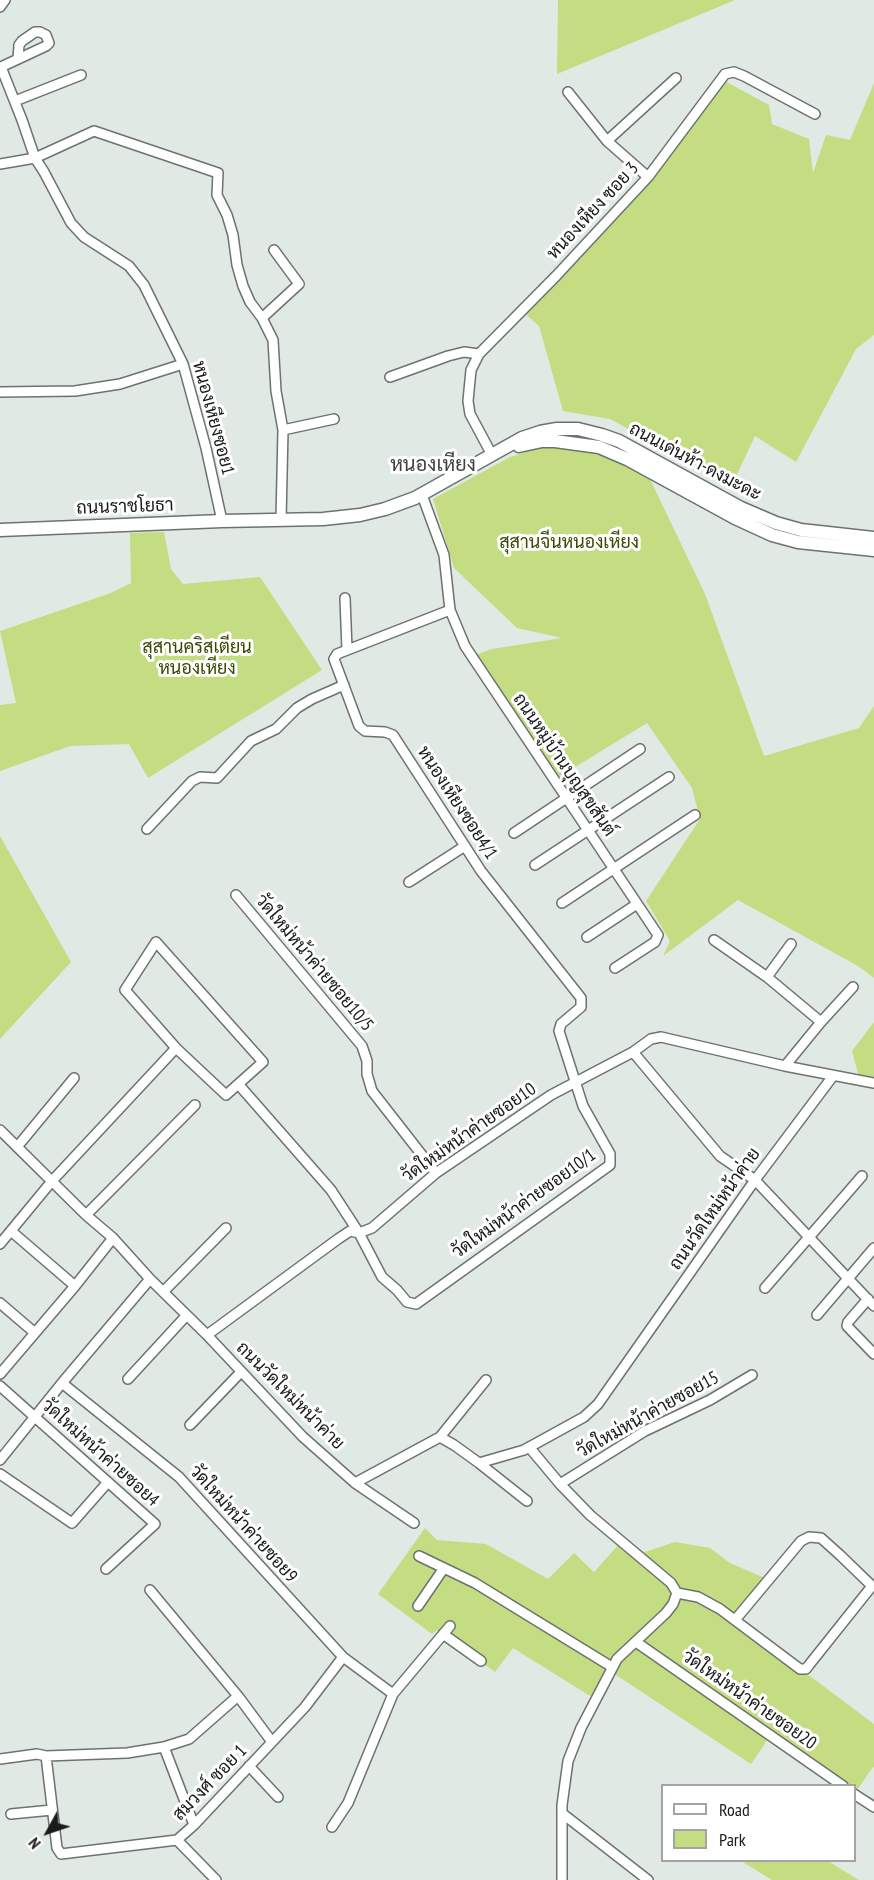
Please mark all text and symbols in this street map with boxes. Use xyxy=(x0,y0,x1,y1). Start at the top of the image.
street label: หนองเหียง ซอย 3 xyxy=(543,158,643,264)
street label: หนองเหียงซอย1 xyxy=(187,359,239,477)
street label: ถนนเด่นห้า-ดงมะดะ xyxy=(625,418,765,506)
district label: หนองเหียง xyxy=(390,453,476,477)
street label: ถนนราชโยธา xyxy=(76,495,174,519)
park label: สุสานจีนหนองเหียง xyxy=(499,532,639,554)
park label: สุสานคริสเตียน หนองเหียง xyxy=(142,637,252,680)
street label: ถนนหมู่บ้านบุญสุขสันต์ xyxy=(508,689,620,841)
street label: หนองเหียงซอย4/1 xyxy=(412,742,502,864)
street label: วัดใหม่หน้าค่ายซอย10/5 xyxy=(250,890,378,1036)
street label: วัดใหม่หน้าค่ายซอย10 xyxy=(398,1079,540,1187)
street label: ถนนวัดใหม่หน้าค่าย xyxy=(665,1144,765,1274)
street label: วัดใหม่หน้าค่ายซอย10/1 xyxy=(448,1145,600,1263)
street label: ถนนวัดใหม่หน้าค่าย xyxy=(231,1337,349,1455)
street label: วัดใหม่หน้าค่ายซอย15 xyxy=(573,1367,723,1463)
street label: วัดใหม่หน้าค่ายซอย4 xyxy=(37,1395,163,1511)
street label: วัดใหม่หน้าค่ายซอย9 xyxy=(185,1461,301,1587)
street label: วัดใหม่หน้าค่ายซอย20 xyxy=(678,1646,820,1754)
street label: สมวงศ์ ซอย 1 xyxy=(168,1740,252,1826)
legend xyxy=(661,1784,856,1862)
text: Road xyxy=(719,1798,750,1821)
north arrow xyxy=(18,1802,78,1862)
text: Park xyxy=(719,1828,746,1851)
text: N xyxy=(24,1834,45,1853)

